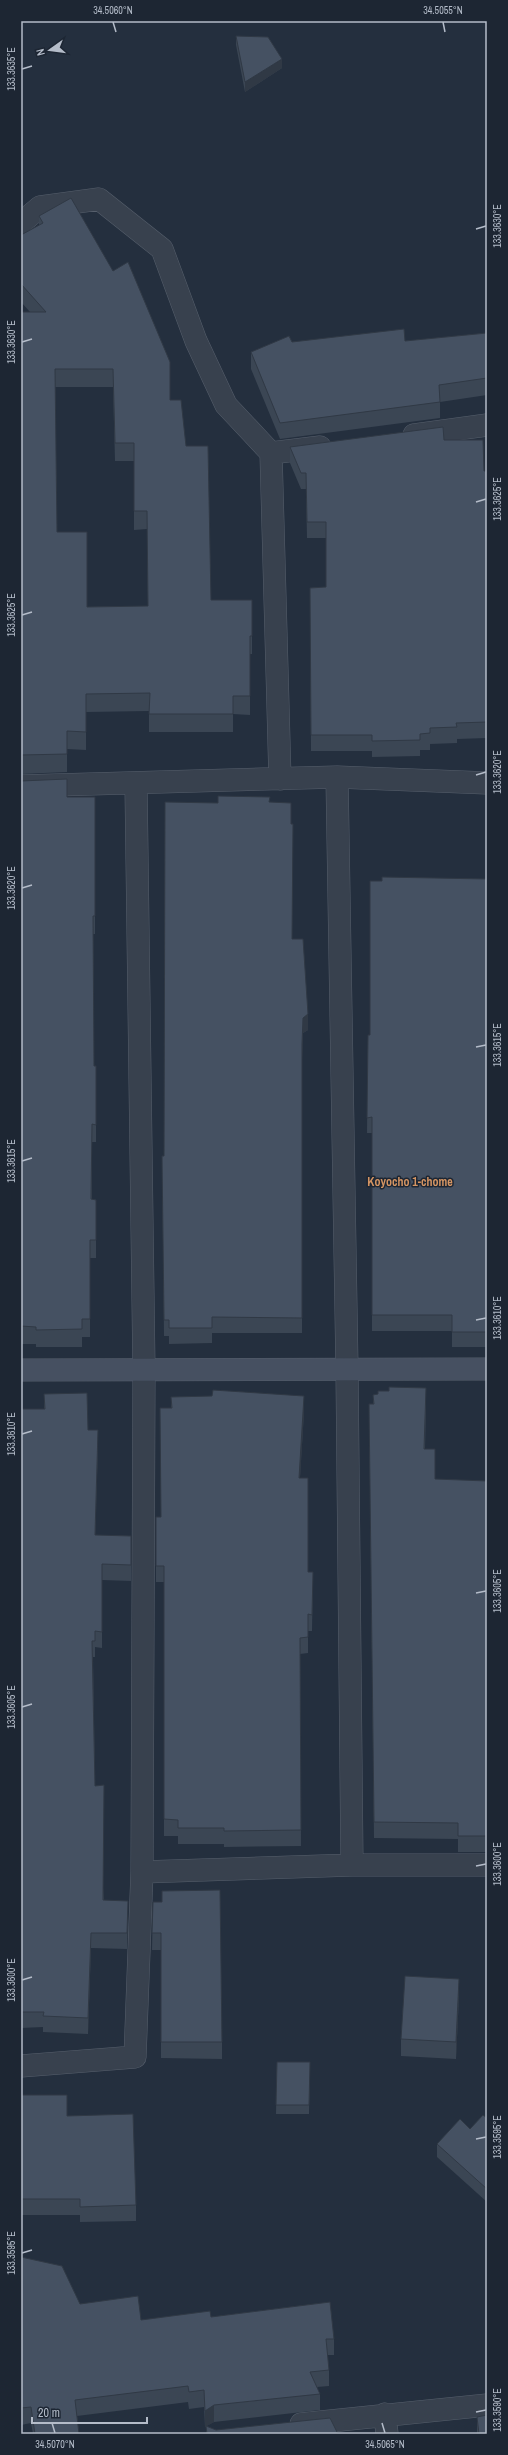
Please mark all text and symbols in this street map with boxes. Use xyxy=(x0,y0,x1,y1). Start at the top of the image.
text: 34.5060°N xyxy=(93,4,133,17)
text: 34.5055°N xyxy=(423,4,463,17)
north arrow xyxy=(30,30,70,70)
text: 133.3635°E xyxy=(5,47,18,91)
text: N xyxy=(33,48,48,57)
text: 133.3630°E xyxy=(491,204,504,248)
text: 133.3630°E xyxy=(5,320,18,364)
text: 133.3625°E xyxy=(491,477,504,521)
text: 133.3625°E xyxy=(5,593,18,637)
text: 133.3620°E xyxy=(491,750,504,794)
text: 133.3620°E xyxy=(5,866,18,910)
text: 133.3615°E xyxy=(491,1023,504,1067)
text: 133.3615°E xyxy=(5,1139,18,1183)
district label: Koyocho 1-chome xyxy=(367,1174,453,1190)
text: 133.3610°E xyxy=(491,1296,504,1340)
text: 133.3610°E xyxy=(5,1412,18,1456)
text: 133.3605°E xyxy=(491,1569,504,1613)
text: 133.3605°E xyxy=(5,1685,18,1729)
text: 133.3600°E xyxy=(491,1842,504,1886)
text: 133.3600°E xyxy=(5,1958,18,2002)
text: 133.3595°E xyxy=(491,2115,504,2159)
text: 133.3595°E xyxy=(5,2231,18,2275)
text: 133.3590°E xyxy=(491,2388,504,2432)
scale bar xyxy=(32,2399,147,2425)
text: 20 m xyxy=(38,2405,60,2421)
text: 34.5070°N xyxy=(35,2438,75,2451)
text: 34.5065°N xyxy=(365,2438,405,2451)

